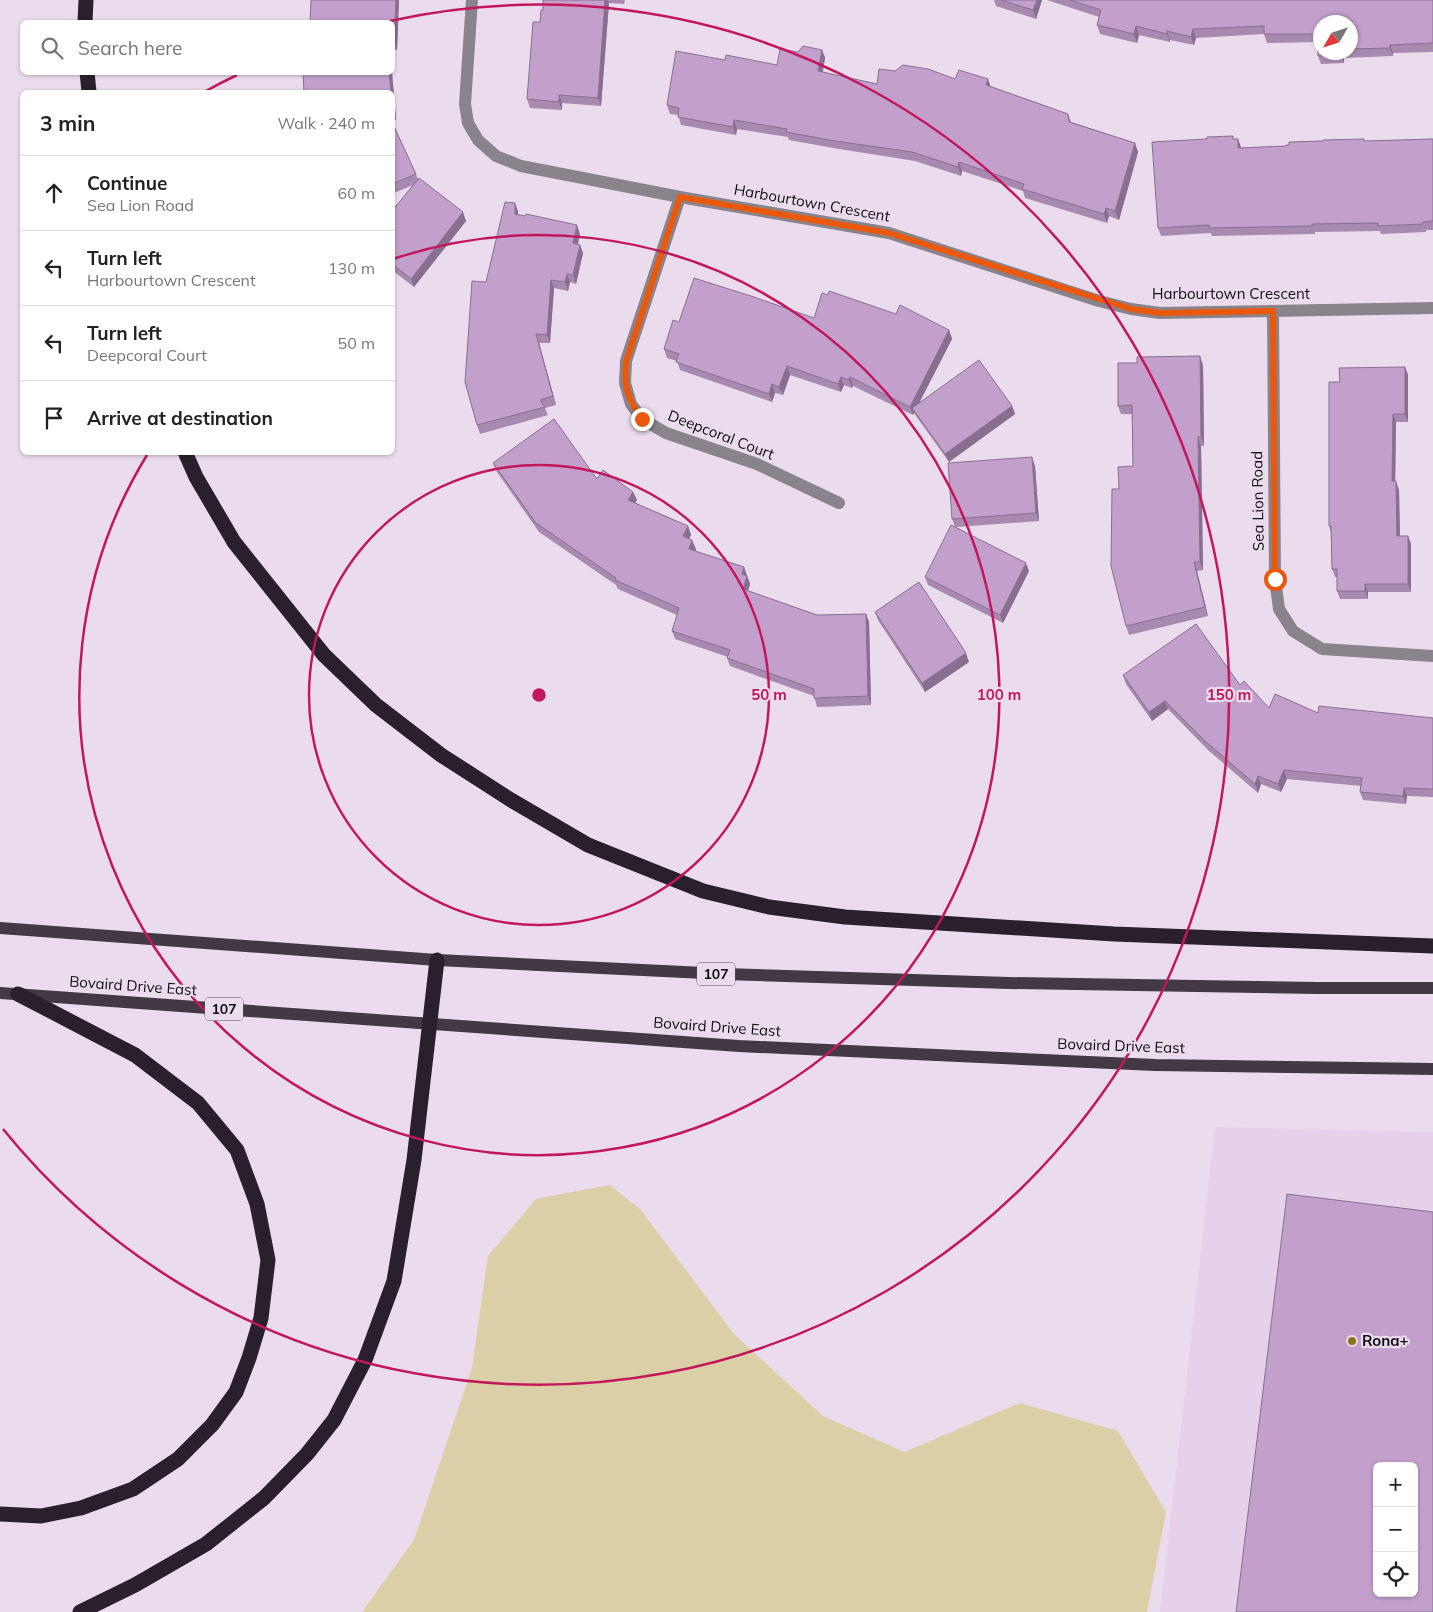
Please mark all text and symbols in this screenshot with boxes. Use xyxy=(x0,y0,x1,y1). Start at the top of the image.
north arrow xyxy=(1313,15,1358,60)
search box xyxy=(20,20,395,75)
icon: search xyxy=(38,34,66,62)
text: Search here xyxy=(78,36,182,60)
text: 3 min xyxy=(40,110,95,136)
text: Walk · 240 m xyxy=(277,113,375,133)
text: Continue xyxy=(87,171,167,195)
icon: ahead xyxy=(40,179,68,207)
street label: Harbourtown Crescent xyxy=(733,179,892,226)
text: 60 m xyxy=(338,183,375,203)
text: Sea Lion Road xyxy=(87,195,194,215)
text: Turn left xyxy=(87,246,162,270)
icon: left xyxy=(40,254,68,282)
text: 130 m xyxy=(328,258,375,278)
text: Harbourtown Crescent xyxy=(87,270,256,290)
street label: Harbourtown Crescent xyxy=(1152,284,1310,303)
text: Turn left xyxy=(87,321,162,345)
icon: left xyxy=(40,329,68,357)
text: 50 m xyxy=(338,333,375,353)
text: Deepcoral Court xyxy=(87,345,207,365)
icon: arrive xyxy=(40,404,68,432)
text: Arrive at destination xyxy=(87,406,273,430)
street label: Deepcoral Court xyxy=(665,406,777,464)
route end xyxy=(631,408,654,431)
street label: Sea Lion Road xyxy=(1247,451,1268,551)
route start xyxy=(1264,568,1287,591)
text: 50 m xyxy=(751,685,787,704)
text: 100 m xyxy=(977,685,1021,704)
text: 150 m xyxy=(1207,685,1251,704)
centre of rings xyxy=(530,686,548,704)
road number: 107 xyxy=(697,962,735,986)
street label: Bovaird Drive East xyxy=(69,972,197,999)
road number: 107 xyxy=(205,998,243,1021)
street label: Bovaird Drive East xyxy=(653,1013,781,1040)
street label: Bovaird Drive East xyxy=(1057,1034,1185,1057)
place label: Rona+ xyxy=(1362,1331,1409,1350)
marker: Rona+ xyxy=(1346,1335,1358,1347)
map controls xyxy=(1373,1462,1418,1597)
button: + xyxy=(1373,1462,1418,1507)
button: − xyxy=(1373,1507,1418,1552)
button: locate xyxy=(1373,1552,1418,1597)

